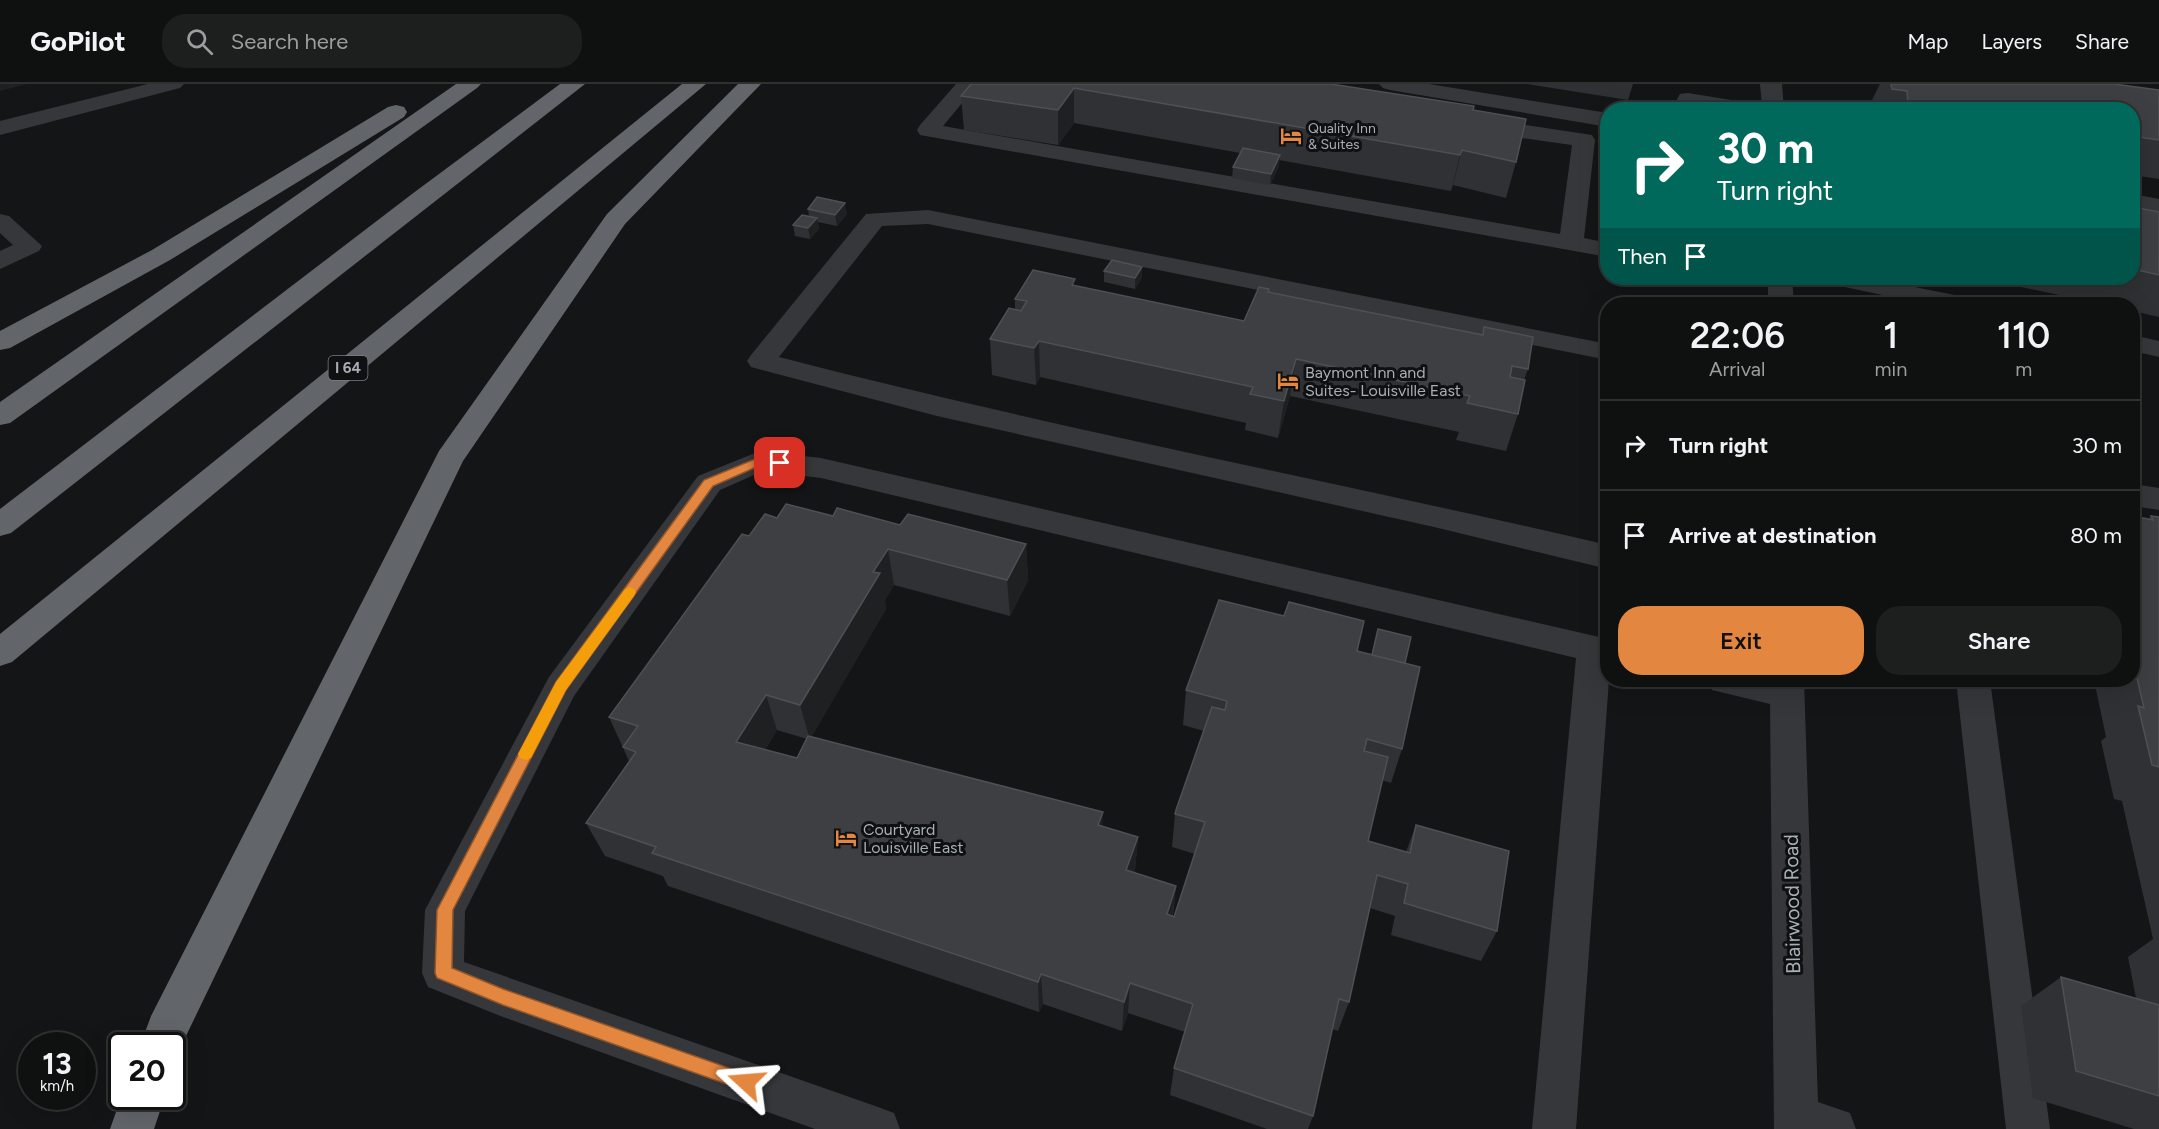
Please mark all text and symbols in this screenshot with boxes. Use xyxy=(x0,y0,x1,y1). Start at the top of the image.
search box xyxy=(162,14,582,68)
text: GoPilot xyxy=(30,24,126,58)
icon: search xyxy=(183,25,216,58)
text: Search here xyxy=(231,28,348,55)
text: Map xyxy=(1908,29,1948,54)
text: Layers xyxy=(1981,29,2042,54)
text: Share xyxy=(2075,29,2129,54)
place label: Quality Inn & Suites xyxy=(1308,120,1376,153)
text: 30 m xyxy=(1717,123,1814,174)
hotel icon: Quality Inn & Suites xyxy=(1279,124,1303,148)
icon: right xyxy=(1618,126,1696,204)
text: Turn right xyxy=(1717,174,1833,207)
icon: arrive xyxy=(1679,240,1712,273)
text: Then xyxy=(1618,243,1667,270)
text: 22:06 xyxy=(1690,314,1785,357)
text: 1 xyxy=(1883,314,1898,357)
text: 110 xyxy=(1997,314,2050,357)
road number: I 64 xyxy=(328,356,368,380)
text: Arrival xyxy=(1709,357,1765,381)
text: min xyxy=(1874,357,1907,381)
text: m xyxy=(2015,357,2032,381)
place label: Baymont Inn and Suites- Louisville East xyxy=(1305,363,1461,400)
hotel icon: Baymont Inn and Suites- Louisville East xyxy=(1276,369,1300,393)
icon: right xyxy=(1618,429,1651,462)
text: Turn right xyxy=(1669,432,1768,459)
text: 30 m xyxy=(2072,432,2122,459)
pin xyxy=(754,437,805,488)
icon: arrive xyxy=(763,446,796,479)
icon: arrive xyxy=(1618,519,1651,552)
text: Arrive at destination xyxy=(1669,522,1877,549)
text: 80 m xyxy=(2070,522,2122,549)
button: Exit xyxy=(1618,606,1864,675)
button: Share xyxy=(1876,606,2122,675)
place label: Courtyard Louisville East xyxy=(863,820,964,857)
hotel icon: Courtyard Louisville East xyxy=(834,826,858,850)
street label: Blairwood Road xyxy=(1779,834,1805,974)
speed limit sign: 20 xyxy=(108,1032,186,1110)
text: 13 xyxy=(42,1045,72,1082)
position arrow xyxy=(714,1050,778,1114)
text: km/h xyxy=(40,1077,74,1095)

